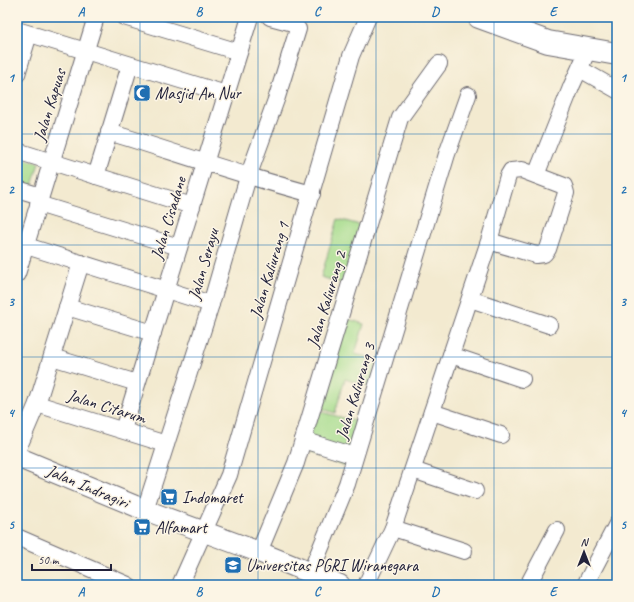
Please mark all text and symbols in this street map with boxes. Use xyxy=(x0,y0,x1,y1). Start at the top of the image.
text: A xyxy=(78,4,86,20)
text: B xyxy=(196,4,204,20)
text: C xyxy=(314,4,322,20)
text: D xyxy=(431,4,440,20)
text: E xyxy=(550,4,559,20)
street label: Jalan Kapuas xyxy=(28,65,71,145)
text: 1 xyxy=(8,70,16,86)
text: 1 xyxy=(620,70,628,86)
mosque icon: Masjid An Nur xyxy=(132,83,152,103)
place label: Masjid An Nur xyxy=(155,83,243,104)
street label: Jalan Cisadane xyxy=(146,173,191,263)
text: 2 xyxy=(8,182,15,198)
text: 2 xyxy=(620,182,627,198)
street label: Jalan Kaliurang 1 xyxy=(245,218,294,322)
street label: Jalan Serayu xyxy=(183,225,224,303)
street label: Jalan Kaliurang 2 xyxy=(302,247,351,351)
text: 3 xyxy=(8,294,15,310)
text: 3 xyxy=(620,294,627,310)
street label: Jalan Kaliurang 3 xyxy=(331,339,380,443)
street label: Jalan Citarum xyxy=(64,384,150,429)
text: 4 xyxy=(8,405,16,421)
text: 4 xyxy=(620,405,628,421)
street label: Jalan Indragiri xyxy=(43,459,135,514)
supermarket icon: Indomaret xyxy=(159,487,179,507)
place label: Indomaret xyxy=(182,487,245,508)
text: 5 xyxy=(8,517,15,533)
supermarket icon: Alfamart xyxy=(132,517,152,537)
place label: Alfamart xyxy=(155,517,209,538)
text: 5 xyxy=(620,517,627,533)
north arrow xyxy=(564,532,604,572)
text: N xyxy=(581,535,590,549)
scale bar xyxy=(32,546,111,572)
text: 50 m xyxy=(38,552,60,568)
school or university icon: Universitas PGRI Wiranegara xyxy=(223,555,243,575)
place label: Universitas PGRI Wiranegara xyxy=(246,555,419,576)
text: A xyxy=(78,584,86,600)
text: B xyxy=(196,584,204,600)
text: C xyxy=(314,584,322,600)
text: D xyxy=(431,584,440,600)
text: E xyxy=(550,584,559,600)

